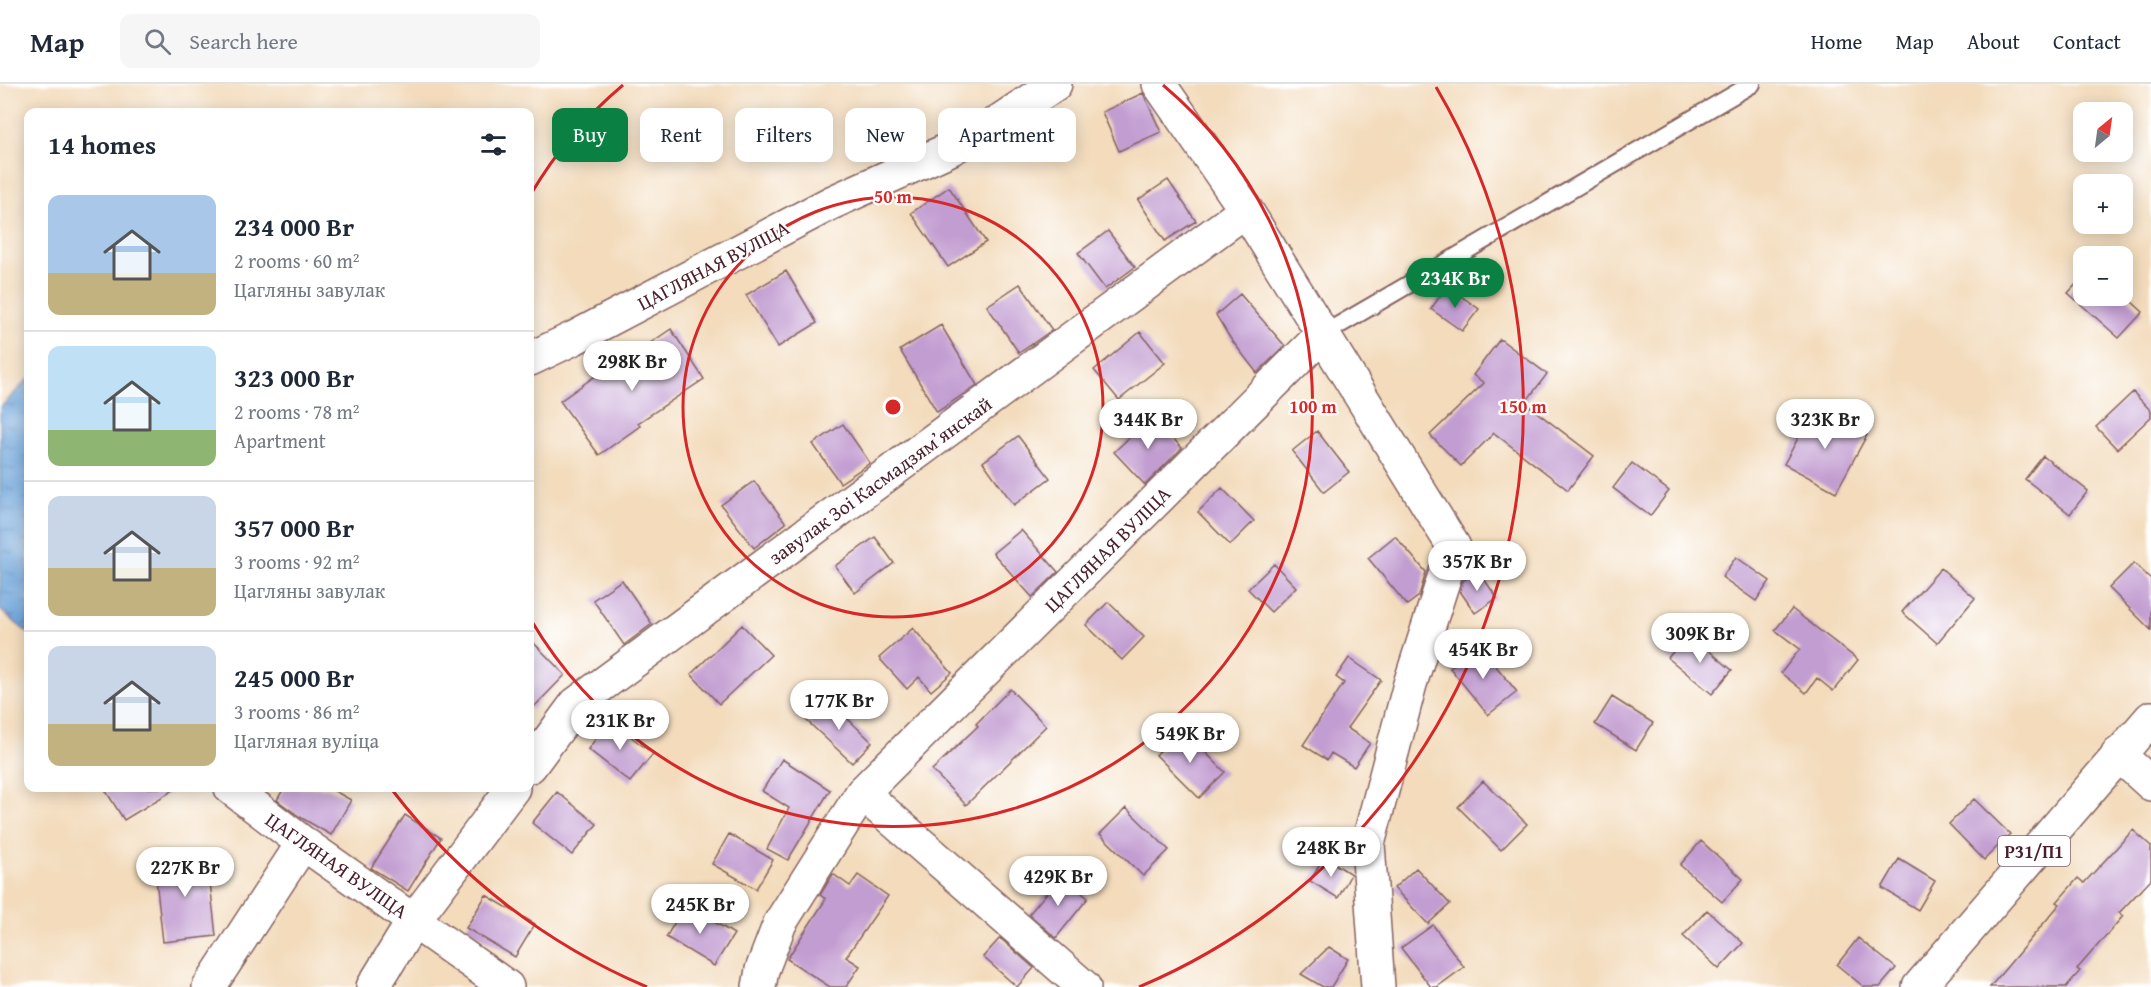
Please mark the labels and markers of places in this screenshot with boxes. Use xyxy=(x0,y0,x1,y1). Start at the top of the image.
pin: 234K Br xyxy=(1400,258,1510,309)
pin: 298K Br xyxy=(577,341,687,392)
centre of rings xyxy=(883,397,903,417)
pin: 344K Br xyxy=(1093,399,1203,450)
pin: 323K Br xyxy=(1770,399,1880,450)
pin: 357K Br xyxy=(1422,541,1532,592)
pin: 309K Br xyxy=(1645,613,1755,664)
pin: 454K Br xyxy=(1428,629,1538,680)
pin: 177K Br xyxy=(784,680,894,731)
pin: 231K Br xyxy=(565,700,675,751)
pin: 549K Br xyxy=(1135,713,1245,764)
pin: 248K Br xyxy=(1276,827,1386,878)
pin: 227K Br xyxy=(130,847,240,898)
pin: 429K Br xyxy=(1003,856,1113,907)
pin: 245K Br xyxy=(645,884,755,935)

